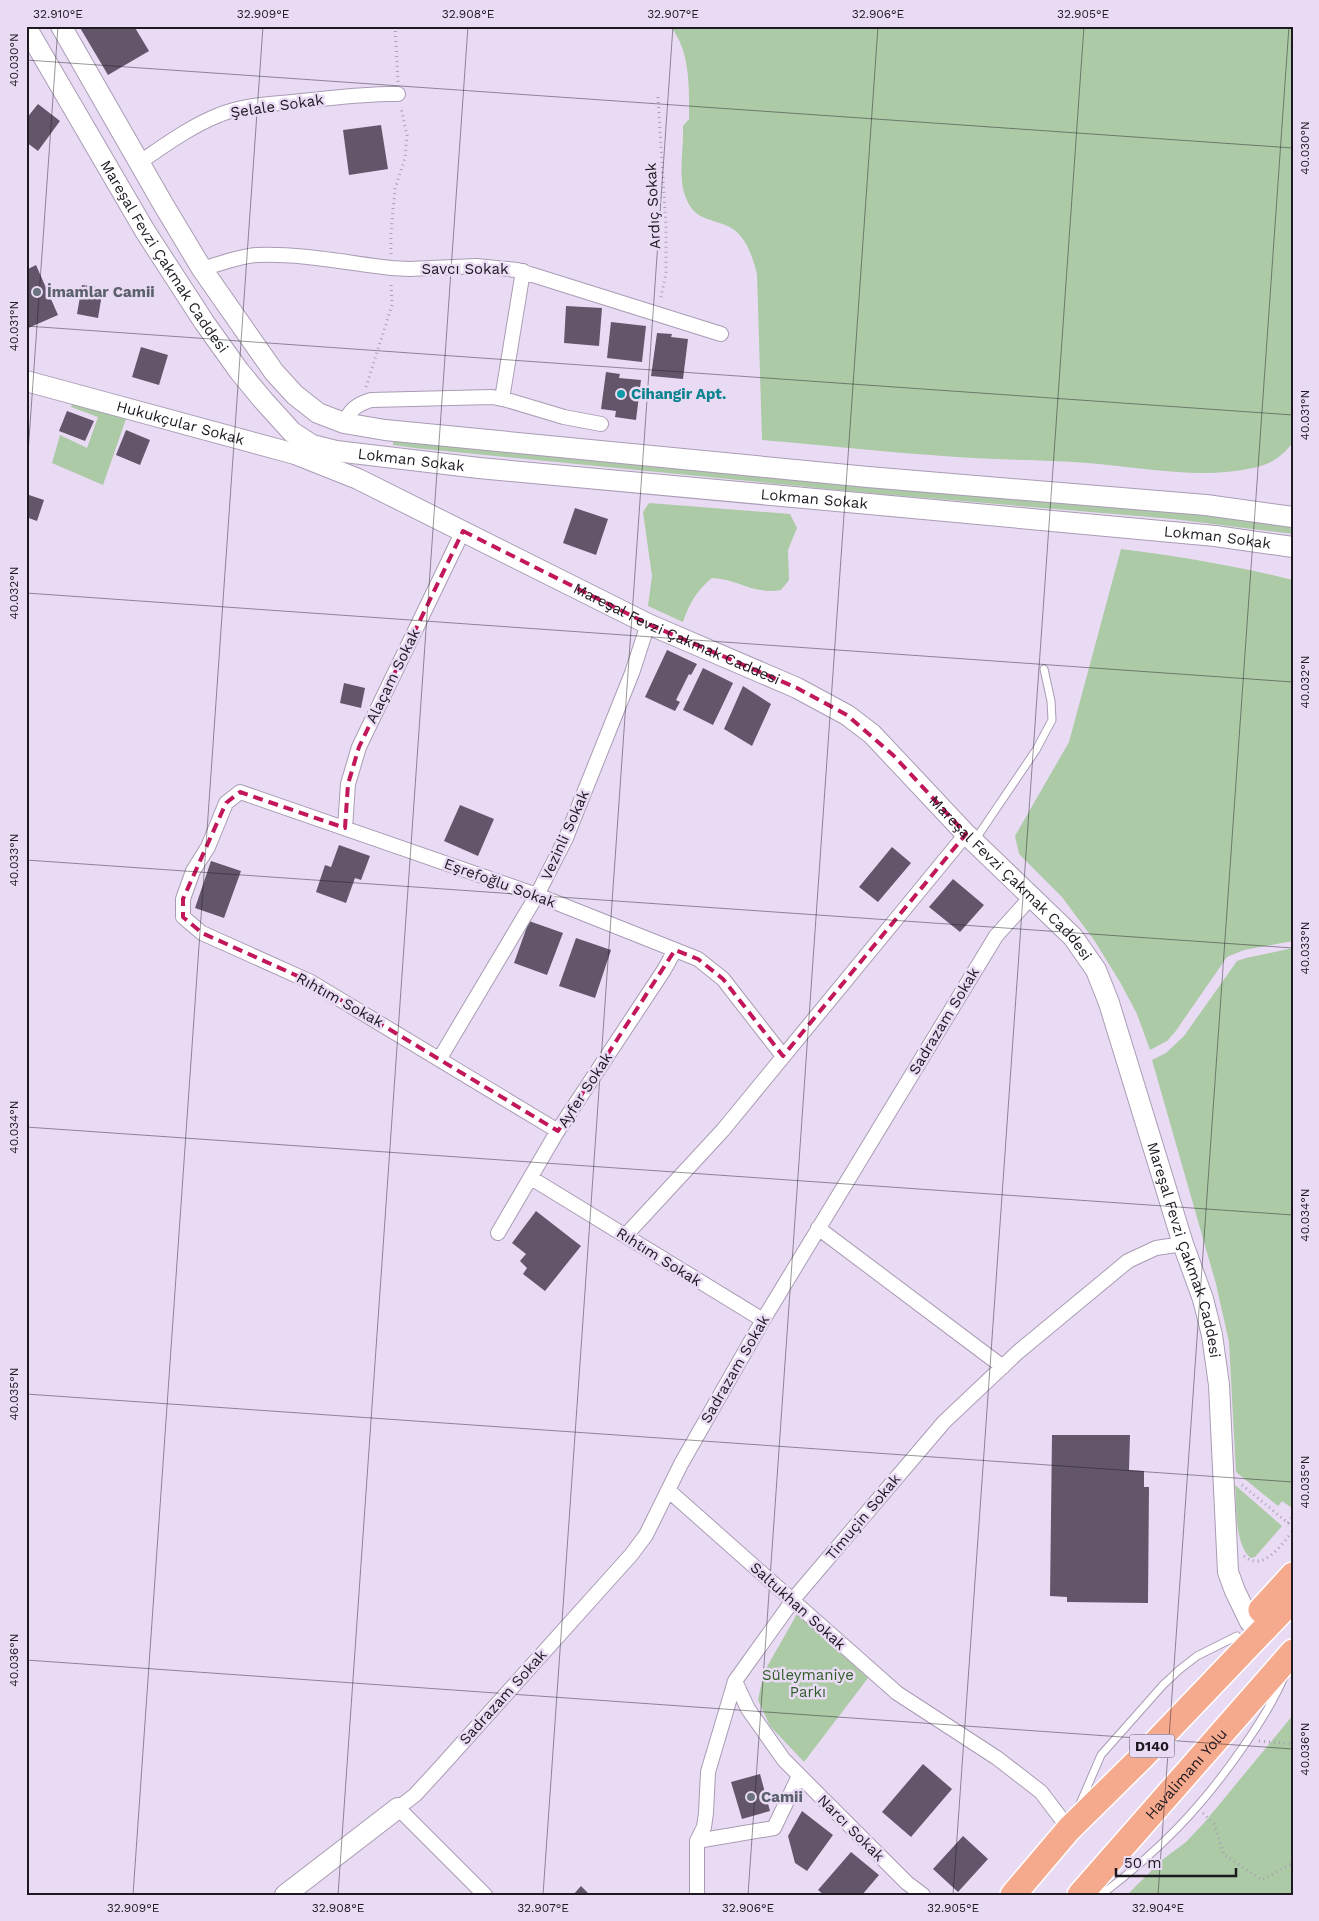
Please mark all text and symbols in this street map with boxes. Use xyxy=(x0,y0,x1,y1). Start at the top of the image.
text: 32.910°E xyxy=(33,7,83,21)
text: 32.909°E xyxy=(237,7,290,21)
text: 32.908°E xyxy=(442,7,495,21)
text: 32.907°E xyxy=(647,7,699,21)
text: 32.906°E xyxy=(852,7,905,21)
text: 32.905°E xyxy=(1057,7,1109,21)
text: 40.030°N xyxy=(7,33,21,87)
street label: Şelale Sokak xyxy=(229,91,325,121)
text: 40.030°N xyxy=(1298,121,1312,175)
street label: Mareşal Fevzi Çakmak Caddesi xyxy=(97,157,232,356)
street label: Ardıç Sokak xyxy=(642,162,664,250)
street label: Savcı Sokak xyxy=(422,260,509,278)
place label: İmamlar Camii xyxy=(47,283,155,301)
marker: İmamlar Camii xyxy=(31,286,43,298)
text: 40.031°N xyxy=(7,301,21,351)
place label: Cihangir Apt. xyxy=(631,385,726,403)
marker: Cihangir Apt. xyxy=(615,388,627,400)
text: 40.031°N xyxy=(1298,390,1312,440)
street label: Hukukçular Sokak xyxy=(114,397,247,449)
street label: Lokman Sokak xyxy=(357,445,466,475)
street label: Lokman Sokak xyxy=(760,485,869,513)
street label: Lokman Sokak xyxy=(1163,522,1273,553)
text: 40.032°N xyxy=(7,567,21,619)
street label: Mareşal Fevzi Çakmak Caddesi xyxy=(571,579,783,689)
street label: Alaçam Sokak xyxy=(362,625,424,726)
text: 40.032°N xyxy=(1298,656,1312,708)
street label: Vezinli Sokak xyxy=(537,787,593,883)
street label: Mareşal Fevzi Çakmak Caddesi xyxy=(925,792,1096,964)
text: 40.033°N xyxy=(7,834,21,886)
street label: Eşrefoğlu Sokak xyxy=(442,854,559,912)
text: 40.033°N xyxy=(1298,922,1312,974)
street label: Sadrazam Sokak xyxy=(905,964,983,1078)
street label: Rıhtım Sokak xyxy=(293,969,387,1032)
street label: Ayfer Sokak xyxy=(554,1049,616,1131)
text: 40.034°N xyxy=(7,1100,21,1154)
street label: Mareşal Fevzi Çakmak Caddesi xyxy=(1143,1140,1224,1359)
text: 40.034°N xyxy=(1298,1188,1312,1242)
street label: Rıhtım Sokak xyxy=(613,1224,705,1291)
street label: Sadrazam Sokak xyxy=(697,1311,773,1426)
text: 40.035°N xyxy=(7,1368,21,1420)
text: 40.035°N xyxy=(1298,1456,1312,1508)
street label: Timuçin Sokak xyxy=(822,1470,905,1564)
street label: Saltukhan Sokak xyxy=(746,1558,850,1654)
text: 40.036°N xyxy=(7,1633,21,1687)
street label: Sadrazam Sokak xyxy=(456,1645,551,1748)
park label: Süleymaniye Parkı xyxy=(762,1666,854,1701)
text: 40.036°N xyxy=(1298,1722,1312,1776)
street label: Havalimanı Yolu xyxy=(1142,1725,1231,1823)
road number: D140 xyxy=(1130,1734,1174,1758)
place label: Camii xyxy=(761,1788,803,1806)
marker: Camii xyxy=(745,1791,757,1803)
street label: Narcı Sokak xyxy=(814,1791,888,1865)
scale bar xyxy=(1116,1846,1236,1878)
text: 50 m xyxy=(1124,1854,1161,1872)
text: 32.909°E xyxy=(107,1901,160,1915)
text: 32.908°E xyxy=(312,1901,365,1915)
text: 32.907°E xyxy=(517,1901,569,1915)
text: 32.906°E xyxy=(722,1901,775,1915)
text: 32.905°E xyxy=(927,1901,979,1915)
text: 32.904°E xyxy=(1132,1901,1185,1915)

